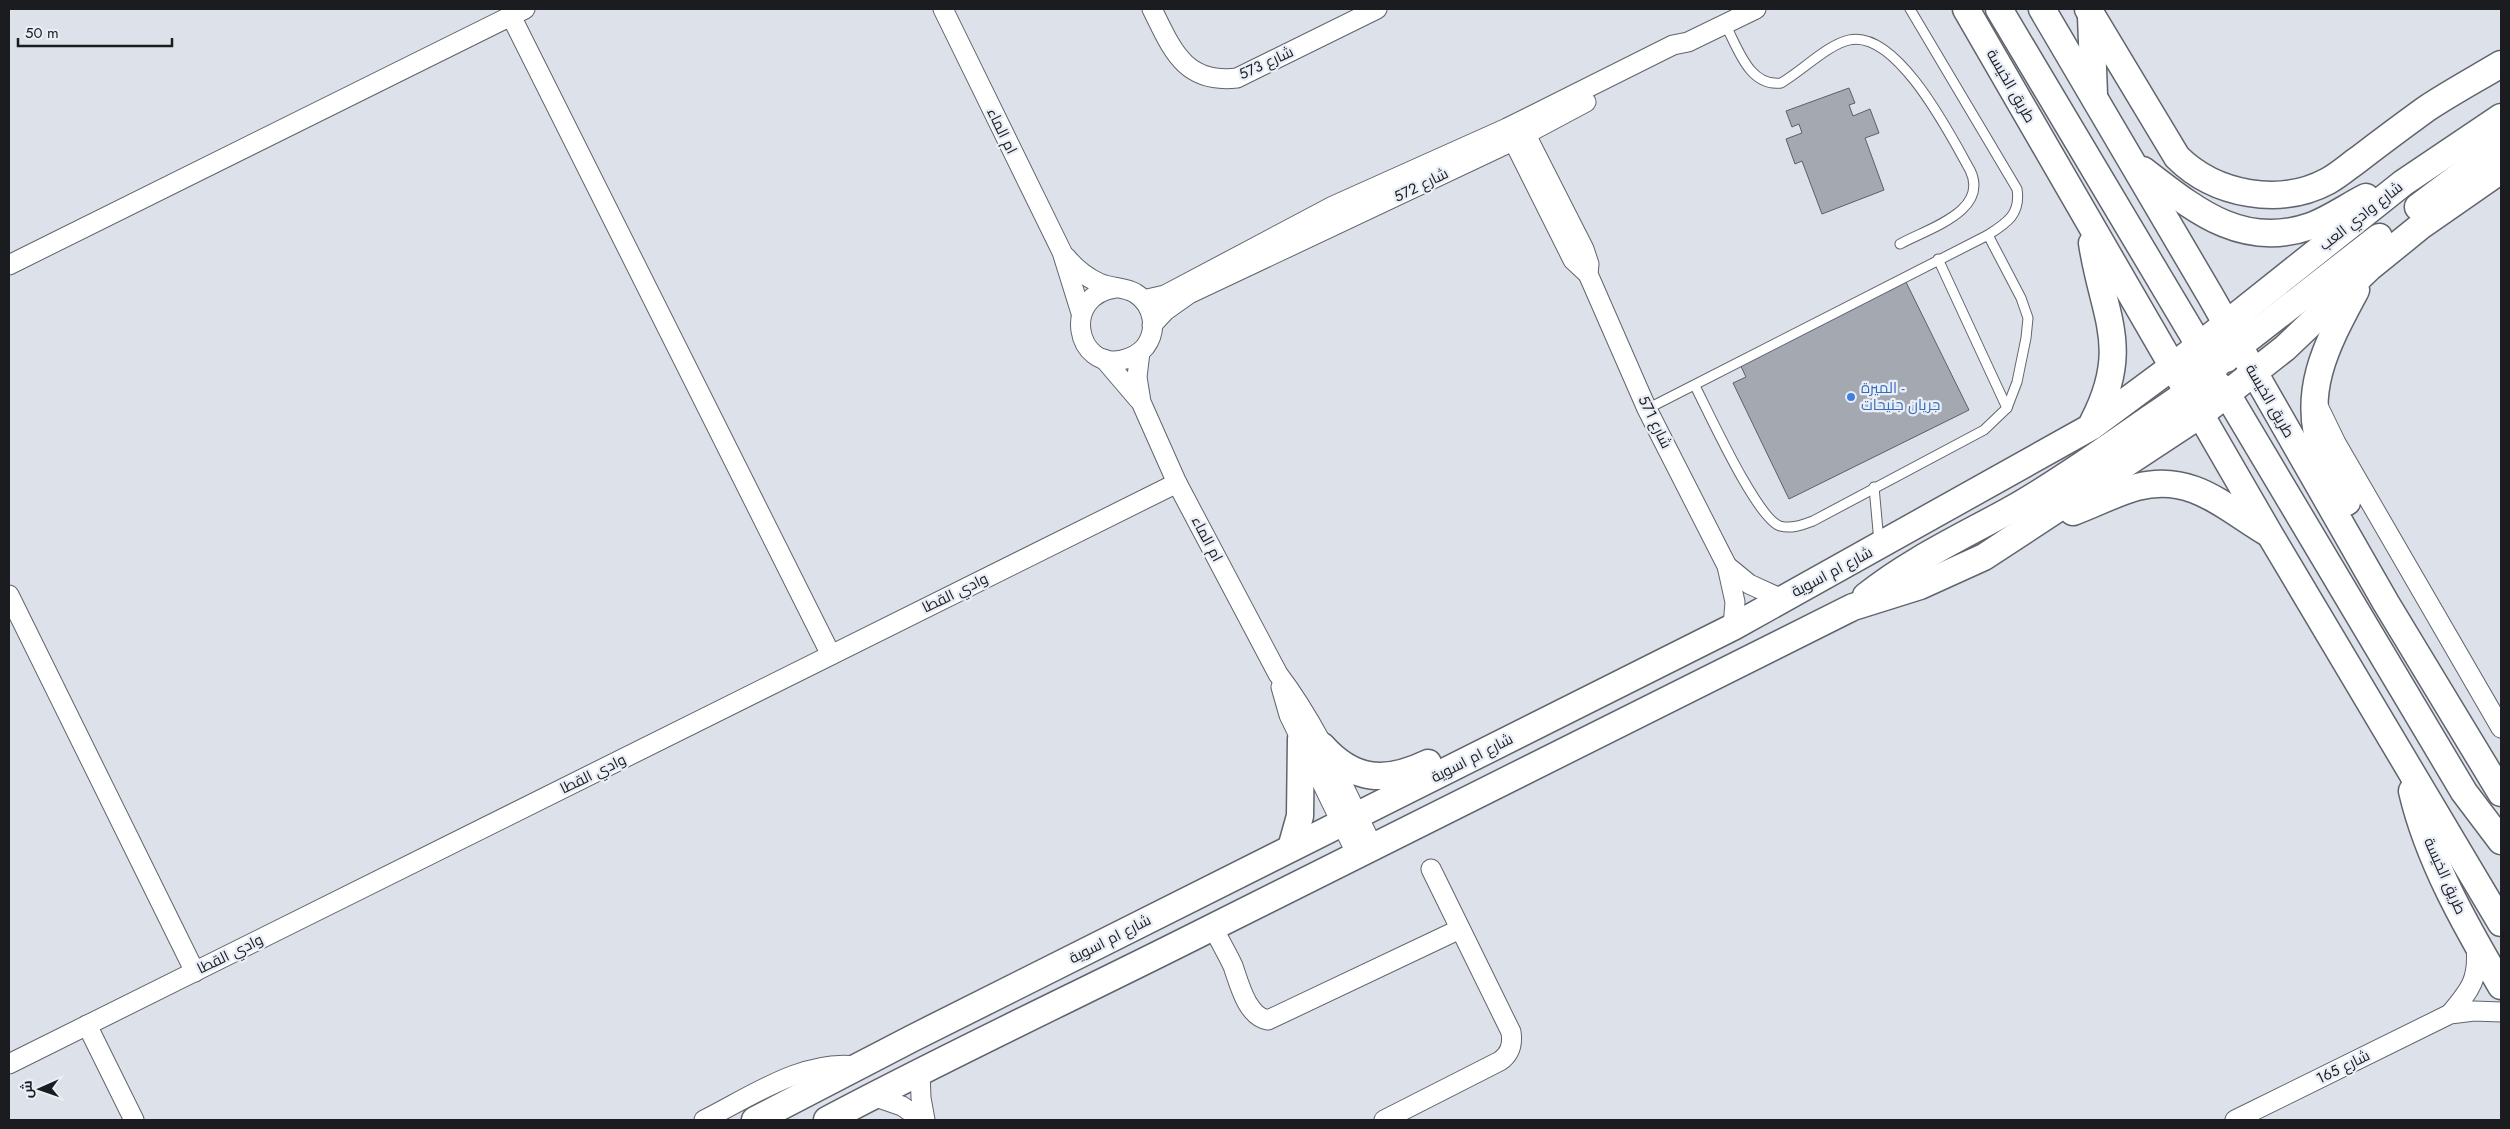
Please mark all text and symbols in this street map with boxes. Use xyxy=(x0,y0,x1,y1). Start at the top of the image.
scale bar xyxy=(18,15,171,47)
text: 50 m xyxy=(25,22,59,44)
street label: شارع 573 xyxy=(1235,41,1297,85)
street label: طريق الخيسة xyxy=(1981,45,2041,127)
street label: ام الماء xyxy=(981,104,1023,158)
street label: شارع 572 xyxy=(1390,162,1452,208)
street label: شارع وادي العب xyxy=(2314,176,2408,257)
street label: طريق الخيسة xyxy=(2240,360,2300,442)
place label: الميرة - جريان جنيحات xyxy=(1861,377,1940,416)
marker: الميرة - جريان جنيحات xyxy=(1845,391,1857,403)
street label: شارع 571 xyxy=(1633,392,1677,452)
street label: ام الماء xyxy=(1186,512,1228,566)
street label: شارع ام اسوية xyxy=(1787,541,1877,603)
street label: وادي القطا xyxy=(918,568,992,619)
street label: شارع ام اسوية xyxy=(1427,728,1517,788)
street label: وادي القطا xyxy=(556,749,630,800)
street label: طريق الخيسة xyxy=(2418,834,2472,918)
street label: شارع ام اسوية xyxy=(1065,909,1155,969)
street label: وادي القطا xyxy=(193,929,267,980)
street label: شارع 165 xyxy=(2312,1045,2374,1089)
north arrow xyxy=(15,1064,65,1114)
text: ش xyxy=(17,1080,37,1099)

